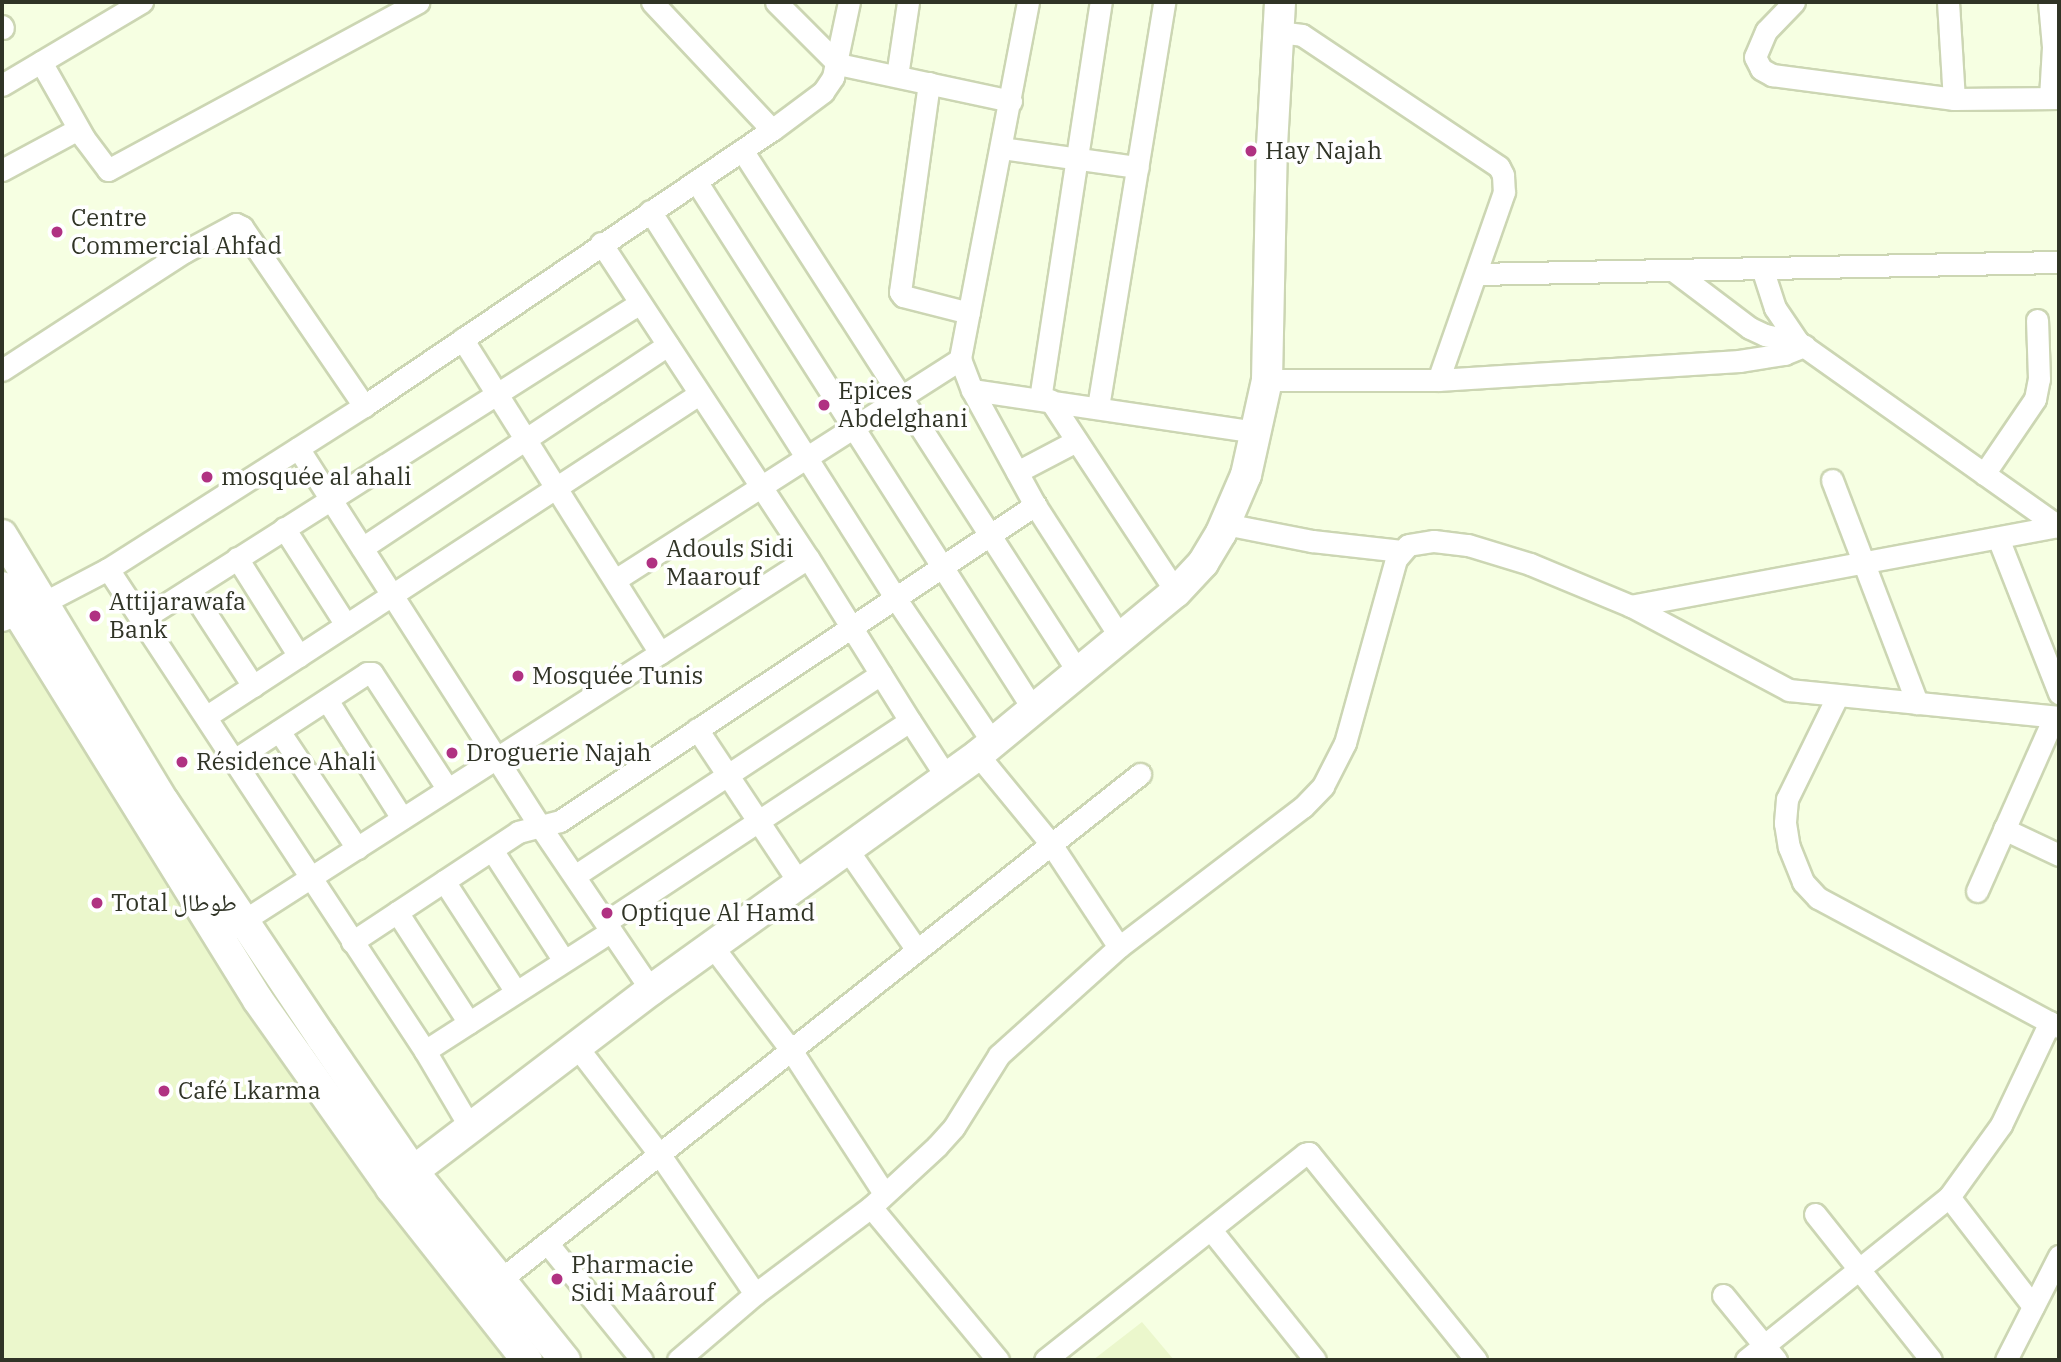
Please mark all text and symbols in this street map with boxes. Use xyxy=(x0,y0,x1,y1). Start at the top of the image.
place label: Hay Najah xyxy=(1265,137,1382,165)
marker: Hay Najah xyxy=(1243,143,1259,159)
place label: Centre Commercial Ahfad xyxy=(71,204,282,260)
marker: Centre Commercial Ahfad xyxy=(49,224,65,240)
place label: Epices Abdelghani xyxy=(838,377,968,433)
marker: Epices Abdelghani xyxy=(816,397,832,413)
place label: mosquée al ahali xyxy=(221,463,411,491)
marker: mosquée al ahali xyxy=(199,469,215,485)
place label: Adouls Sidi Maarouf xyxy=(666,535,794,591)
marker: Adouls Sidi Maarouf xyxy=(644,555,660,571)
place label: Attijarawafa Bank xyxy=(109,588,246,644)
marker: Attijarawafa Bank xyxy=(87,608,103,624)
place label: Mosquée Tunis xyxy=(532,662,703,690)
marker: Mosquée Tunis xyxy=(510,668,526,684)
place label: Droguerie Najah xyxy=(466,739,652,767)
marker: Droguerie Najah xyxy=(444,745,460,761)
place label: Résidence Ahali xyxy=(196,748,376,776)
marker: Résidence Ahali xyxy=(174,754,190,770)
place label: Total طوطال xyxy=(111,889,237,917)
marker: Total طوطال xyxy=(89,895,105,911)
place label: Optique Al Hamd xyxy=(621,899,815,927)
marker: Optique Al Hamd xyxy=(599,905,615,921)
place label: Café Lkarma xyxy=(178,1077,321,1105)
marker: Café Lkarma xyxy=(156,1083,172,1099)
place label: Pharmacie Sidi Maârouf xyxy=(571,1251,715,1307)
marker: Pharmacie Sidi Maârouf xyxy=(549,1271,565,1287)

